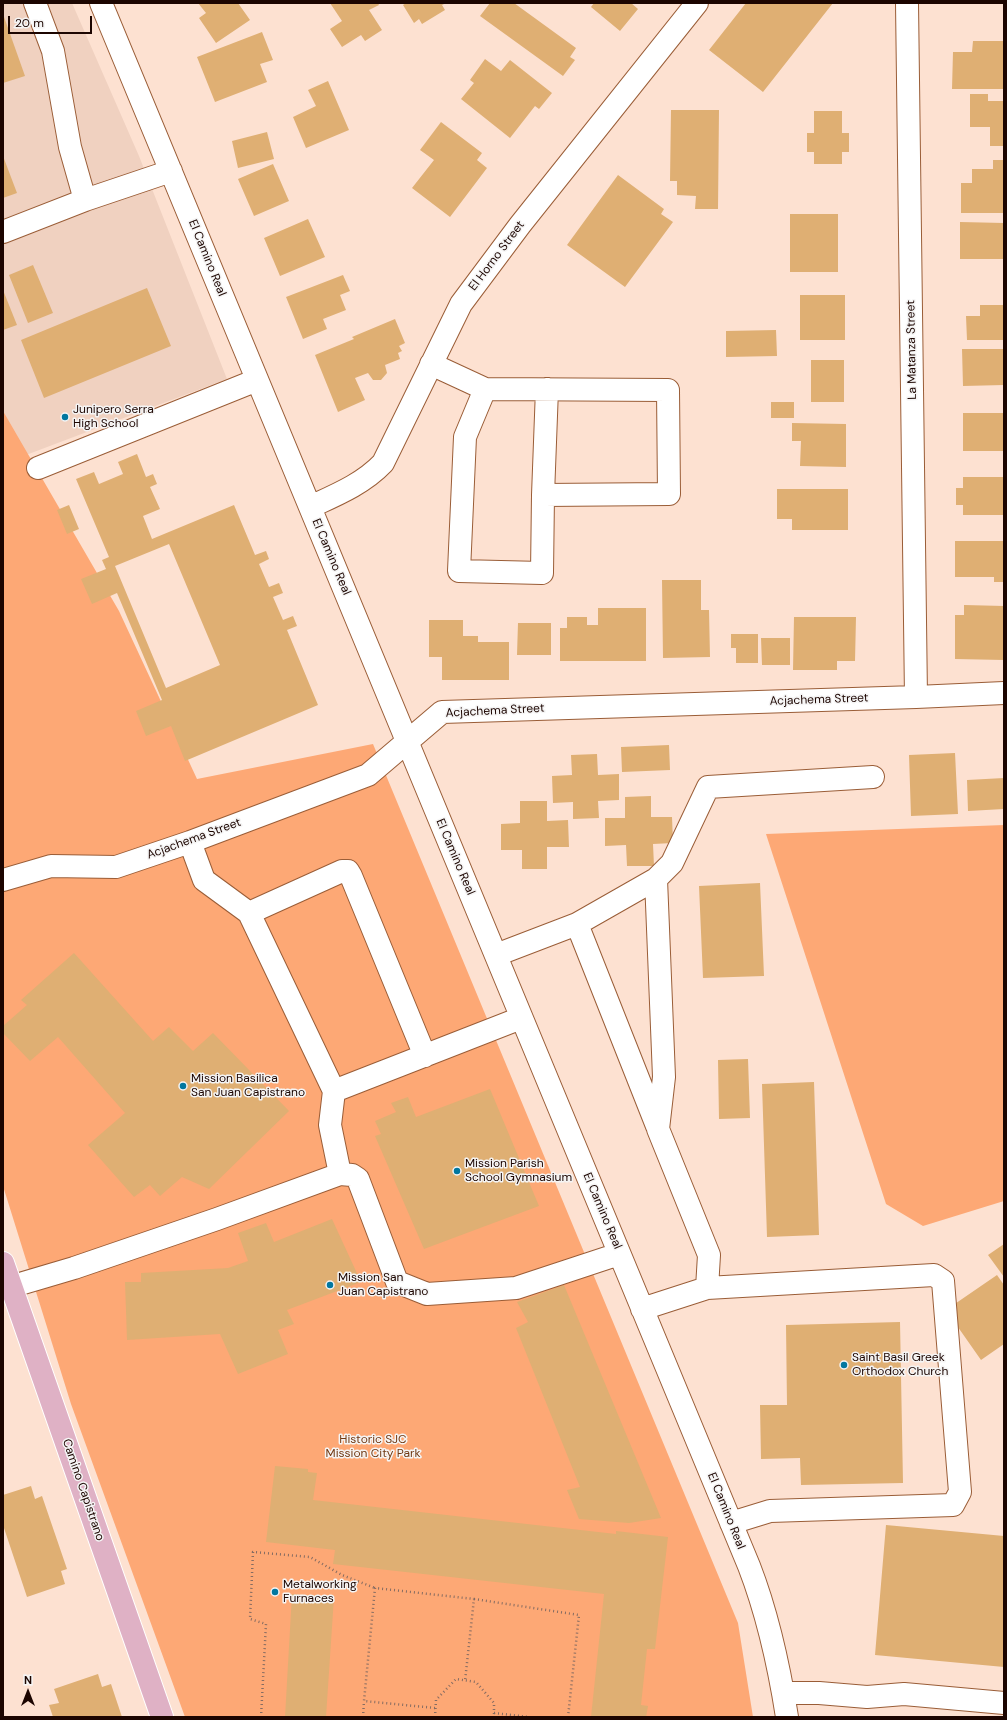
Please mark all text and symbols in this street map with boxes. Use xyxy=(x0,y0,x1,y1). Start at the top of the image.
scale bar xyxy=(10,8,94,34)
text: 20 m xyxy=(15,15,44,31)
street label: El Camino Real xyxy=(185,218,229,298)
street label: El Horno Street xyxy=(466,218,528,294)
street label: La Matanza Street xyxy=(904,300,920,400)
place label: Junipero Serra High School xyxy=(73,403,154,431)
marker: Junipero Serra High School xyxy=(60,412,70,422)
street label: El Camino Real xyxy=(308,517,354,597)
street label: Acjachema Street xyxy=(769,691,869,709)
street label: Acjachema Street xyxy=(445,701,545,721)
street label: Acjachema Street xyxy=(145,815,243,863)
street label: El Camino Real xyxy=(432,817,478,897)
place label: Mission Basilica San Juan Capistrano xyxy=(191,1072,305,1100)
marker: Mission Basilica San Juan Capistrano xyxy=(178,1081,188,1091)
place label: Mission Parish School Gymnasium xyxy=(465,1157,572,1185)
marker: Mission Parish School Gymnasium xyxy=(452,1166,462,1176)
street label: El Camino Real xyxy=(579,1171,625,1251)
place label: Mission San Juan Capistrano xyxy=(338,1271,428,1299)
marker: Mission San Juan Capistrano xyxy=(325,1280,335,1290)
place label: Saint Basil Greek Orthodox Church xyxy=(852,1351,948,1379)
marker: Saint Basil Greek Orthodox Church xyxy=(839,1360,849,1370)
park label: Historic SJC Mission City Park xyxy=(326,1433,420,1461)
street label: Camino Capistrano xyxy=(59,1437,107,1543)
street label: El Camino Real xyxy=(704,1471,748,1551)
place label: Metalworking Furnaces xyxy=(283,1578,357,1606)
marker: Metalworking Furnaces xyxy=(270,1587,280,1597)
north arrow xyxy=(8,1672,48,1712)
text: N xyxy=(24,1673,32,1687)

